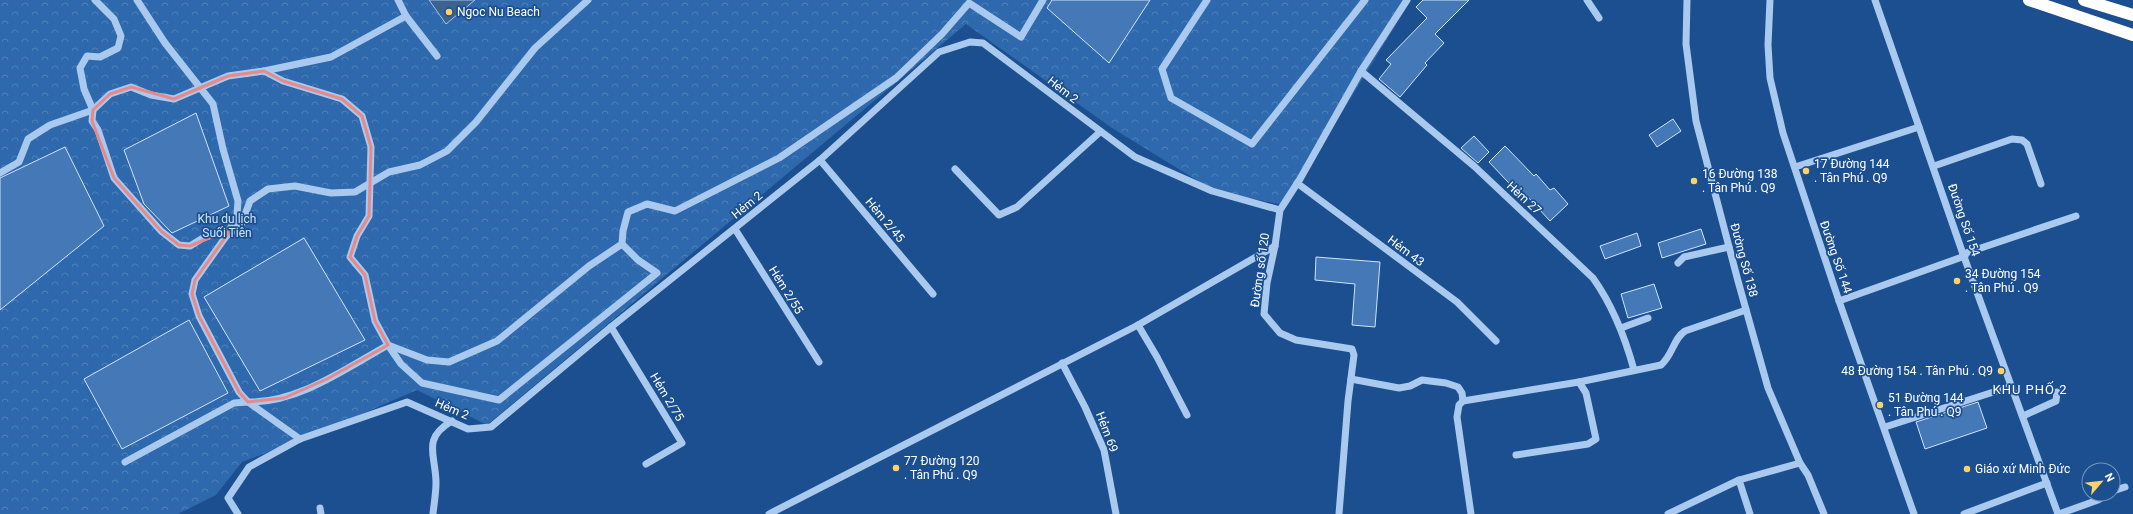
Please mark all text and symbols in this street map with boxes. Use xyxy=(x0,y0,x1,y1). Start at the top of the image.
place label: Ngoc Nu Beach xyxy=(457,5,540,19)
marker: Ngoc Nu Beach xyxy=(444,7,454,17)
street label: Hẻm 2 xyxy=(1045,74,1081,106)
place label: 17 Đường 144 . Tân Phú . Q9 xyxy=(1814,157,1890,185)
marker: 17 Đường 144 . Tân Phú . Q9 xyxy=(1801,166,1811,176)
place label: 16 Đường 138 . Tân Phú . Q9 xyxy=(1702,167,1778,195)
marker: 16 Đường 138 . Tân Phú . Q9 xyxy=(1689,176,1699,186)
street label: Hẻm 27 xyxy=(1504,179,1544,218)
street label: Đường Số 154 xyxy=(1945,182,1983,258)
street label: Hẻm 2 xyxy=(729,188,765,222)
street label: Hẻm 2/45 xyxy=(862,195,908,245)
park label: Khu du lịch Suối Tiên xyxy=(198,212,256,240)
street label: Đường Số 144 xyxy=(1817,219,1855,295)
street label: Đường Số 138 xyxy=(1727,222,1761,299)
street label: Đường số 120 xyxy=(1248,232,1272,308)
street label: Hẻm 43 xyxy=(1385,233,1427,269)
street label: Hẻm 2/55 xyxy=(766,264,806,317)
place label: 34 Đường 154 . Tân Phú . Q9 xyxy=(1965,267,2041,295)
marker: 34 Đường 154 . Tân Phú . Q9 xyxy=(1952,276,1962,286)
place label: 48 Đường 154 . Tân Phú . Q9 xyxy=(1841,364,1993,378)
marker: 48 Đường 154 . Tân Phú . Q9 xyxy=(1996,366,2006,376)
street label: Hẻm 2/75 xyxy=(647,370,687,424)
district label: KHU PHỐ 2 xyxy=(1992,381,2068,397)
place label: 51 Đường 144 . Tân Phú . Q9 xyxy=(1888,391,1964,419)
street label: Hẻm 2 xyxy=(433,396,471,422)
marker: 51 Đường 144 . Tân Phú . Q9 xyxy=(1875,400,1885,410)
street label: Hẻm 69 xyxy=(1093,410,1121,454)
place label: 77 Đường 120 . Tân Phú . Q9 xyxy=(904,454,980,482)
place label: Giáo xứ Minh Đức xyxy=(1975,462,2070,476)
north arrow xyxy=(2081,462,2121,502)
marker: 77 Đường 120 . Tân Phú . Q9 xyxy=(891,463,901,473)
marker: Giáo xứ Minh Đức xyxy=(1962,464,1972,474)
text: N xyxy=(2102,471,2117,484)

